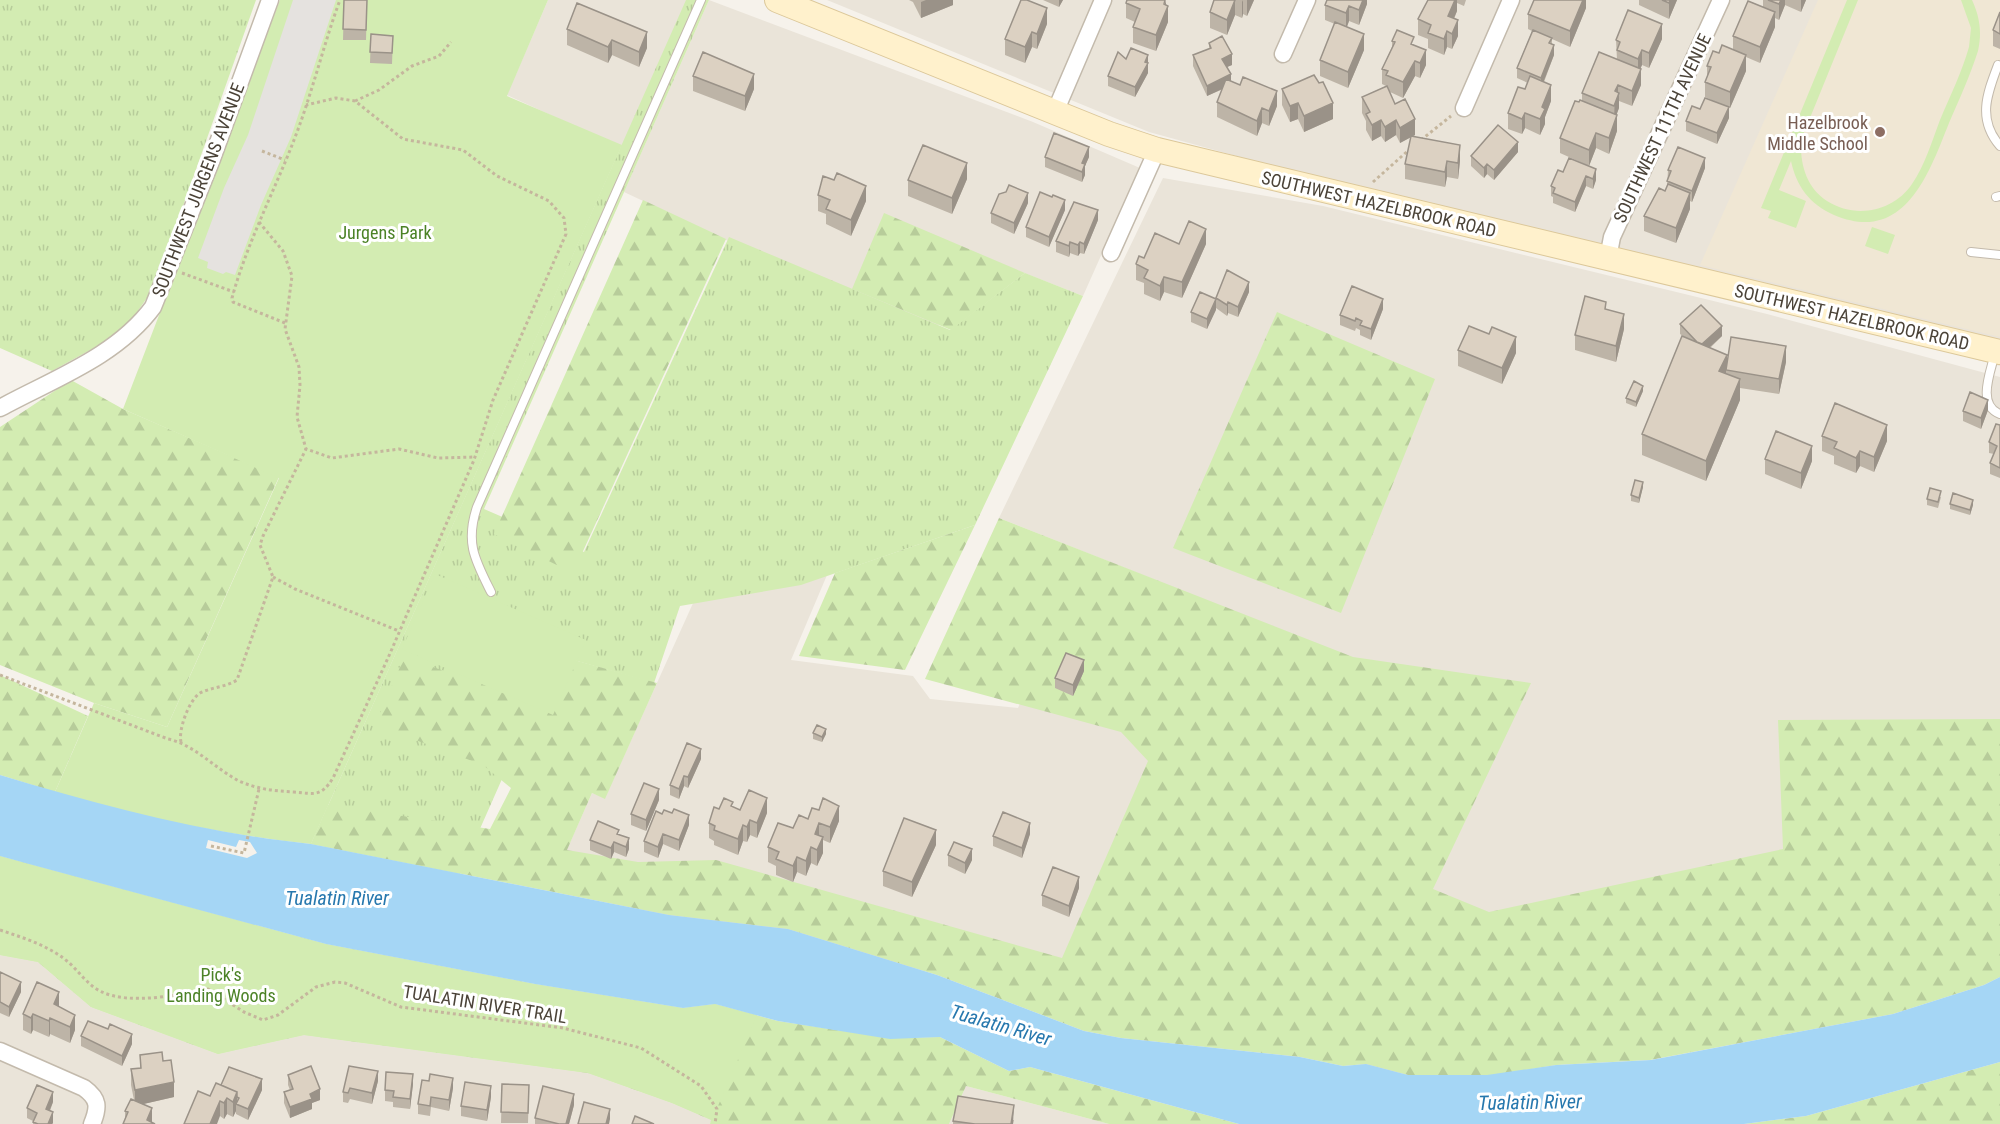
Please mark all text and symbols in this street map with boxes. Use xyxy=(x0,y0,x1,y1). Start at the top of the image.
street label: SOUTHWEST 111TH AVENUE xyxy=(1609,30,1715,226)
street label: SOUTHWEST JURGENS AVENUE xyxy=(147,80,249,300)
place label: Hazelbrook Middle School xyxy=(1767,112,1868,154)
marker: Hazelbrook Middle School xyxy=(1873,125,1887,139)
street label: SOUTHWEST HAZELBROOK ROAD xyxy=(1260,167,1498,241)
park label: Jurgens Park xyxy=(338,222,432,243)
street label: SOUTHWEST HAZELBROOK ROAD xyxy=(1733,280,1971,354)
water label: Tualatin River xyxy=(285,886,390,910)
park label: Pick's Landing Woods xyxy=(166,964,276,1006)
street label: TUALATIN RIVER TRAIL xyxy=(402,981,569,1027)
water label: Tualatin River xyxy=(948,999,1055,1051)
water label: Tualatin River xyxy=(1478,1089,1583,1115)

